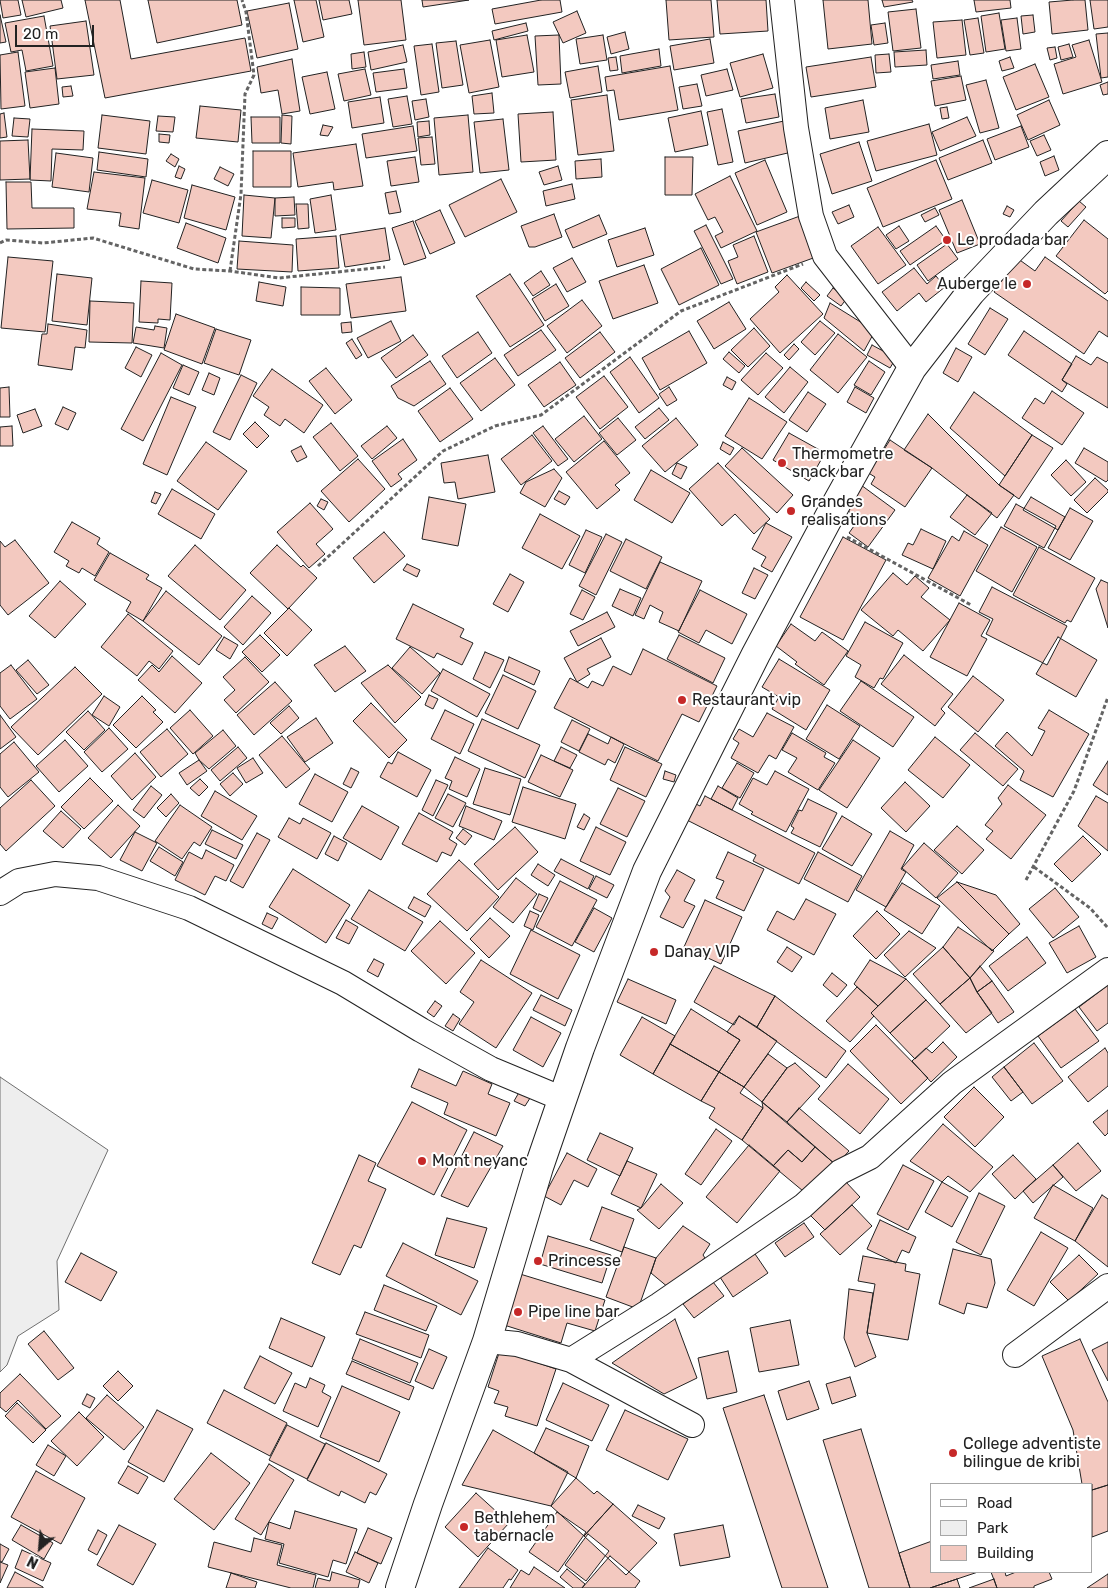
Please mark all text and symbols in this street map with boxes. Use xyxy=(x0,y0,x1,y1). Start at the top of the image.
scale bar xyxy=(18,15,96,47)
text: 20 m xyxy=(23,25,58,43)
place label: Le prodada bar xyxy=(957,230,1068,250)
marker: Le prodada bar xyxy=(941,234,953,246)
place label: Auberge le xyxy=(937,274,1017,294)
marker: Auberge le xyxy=(1021,278,1033,290)
place label: Thermometre snack bar xyxy=(792,444,893,482)
marker: Thermometre snack bar xyxy=(776,457,788,469)
place label: Grandes realisations xyxy=(801,492,887,530)
marker: Grandes realisations xyxy=(785,505,797,517)
place label: Restaurant vip xyxy=(692,690,801,710)
marker: Restaurant vip xyxy=(676,694,688,706)
place label: Danay VIP xyxy=(664,942,740,962)
marker: Danay VIP xyxy=(648,946,660,958)
place label: Mont neyanc xyxy=(432,1151,528,1171)
marker: Mont neyanc xyxy=(416,1155,428,1167)
place label: Princesse xyxy=(548,1251,621,1271)
marker: Princesse xyxy=(532,1255,544,1267)
place label: Pipe line bar xyxy=(528,1302,619,1322)
marker: Pipe line bar xyxy=(512,1306,524,1318)
place label: College adventiste bilingue de kribi xyxy=(963,1434,1101,1472)
marker: College adventiste bilingue de kribi xyxy=(947,1447,959,1459)
legend xyxy=(930,1483,1093,1573)
text: Road xyxy=(977,1494,1013,1512)
place label: Bethlehem tabernacle xyxy=(474,1508,555,1546)
text: Park xyxy=(977,1519,1008,1537)
marker: Bethlehem tabernacle xyxy=(458,1521,470,1533)
north arrow xyxy=(15,1523,65,1573)
text: Building xyxy=(977,1544,1034,1562)
text: N xyxy=(25,1552,41,1572)

